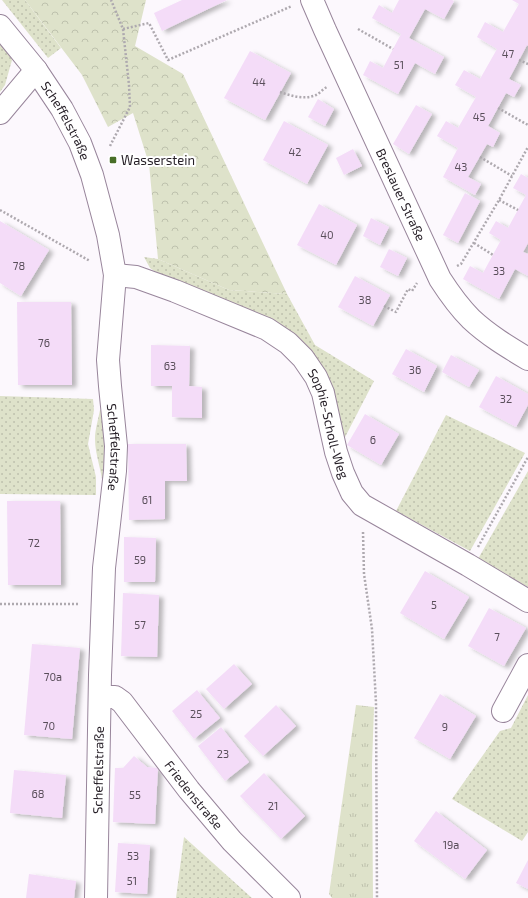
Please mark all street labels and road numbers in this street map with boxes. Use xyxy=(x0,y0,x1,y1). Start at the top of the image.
street label: Scheffelstraße xyxy=(38,78,94,162)
street label: Breslauer Straße xyxy=(373,146,429,243)
street label: Sophie-Scholl-Weg xyxy=(305,365,353,481)
street label: Scheffelstraße xyxy=(104,403,124,492)
street label: Scheffelstraße xyxy=(89,726,107,814)
street label: Friedenstraße xyxy=(161,757,227,832)

